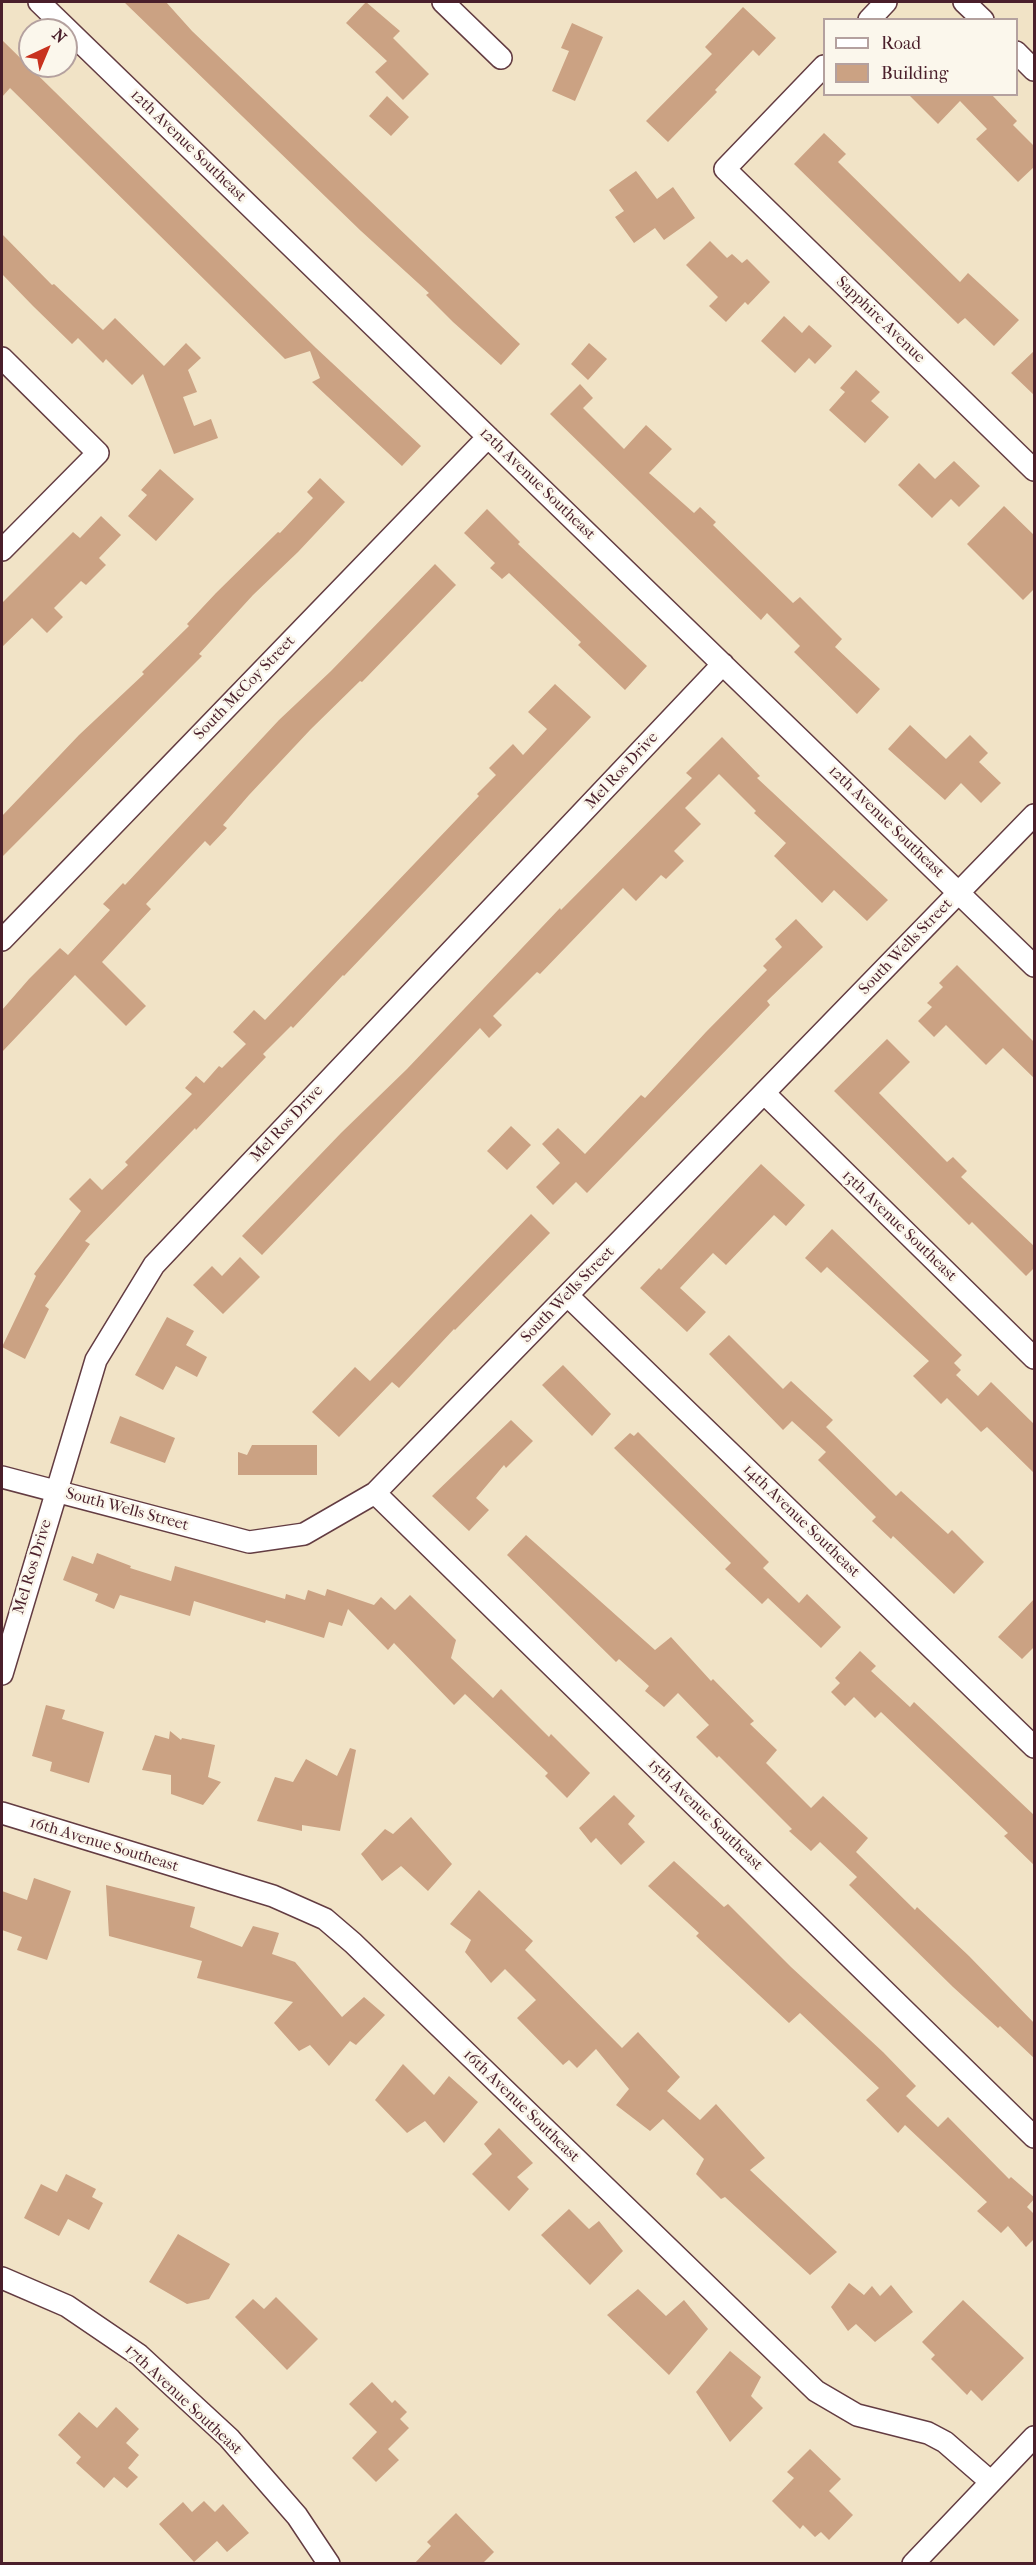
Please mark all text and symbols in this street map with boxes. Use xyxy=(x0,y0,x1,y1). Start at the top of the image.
north arrow xyxy=(18,18,78,78)
legend xyxy=(823,18,1018,96)
text: N xyxy=(48,25,70,47)
text: Road xyxy=(881,33,921,54)
text: Building xyxy=(881,63,948,84)
street label: 12th Avenue Southeast xyxy=(126,86,250,206)
street label: Sapphire Avenue xyxy=(832,273,928,367)
street label: 12th Avenue Southeast xyxy=(475,424,599,544)
street label: South McCoy Street xyxy=(190,632,300,744)
street label: Mel Ros Drive xyxy=(582,729,662,813)
street label: 12th Avenue Southeast xyxy=(824,762,948,882)
street label: South Wells Street xyxy=(855,895,957,999)
street label: Mel Ros Drive xyxy=(247,1082,327,1166)
street label: 13th Avenue Southeast xyxy=(838,1166,960,1286)
street label: South Wells Street xyxy=(517,1243,619,1347)
street label: 14th Avenue Southeast xyxy=(739,1460,863,1582)
street label: South Wells Street xyxy=(64,1484,190,1536)
street label: Mel Ros Drive xyxy=(9,1517,57,1617)
street label: 15th Avenue Southeast xyxy=(643,1755,767,1875)
street label: 16th Avenue Southeast xyxy=(27,1813,181,1877)
street label: 16th Avenue Southeast xyxy=(459,2046,583,2166)
street label: 17th Avenue Southeast xyxy=(120,2341,246,2459)

